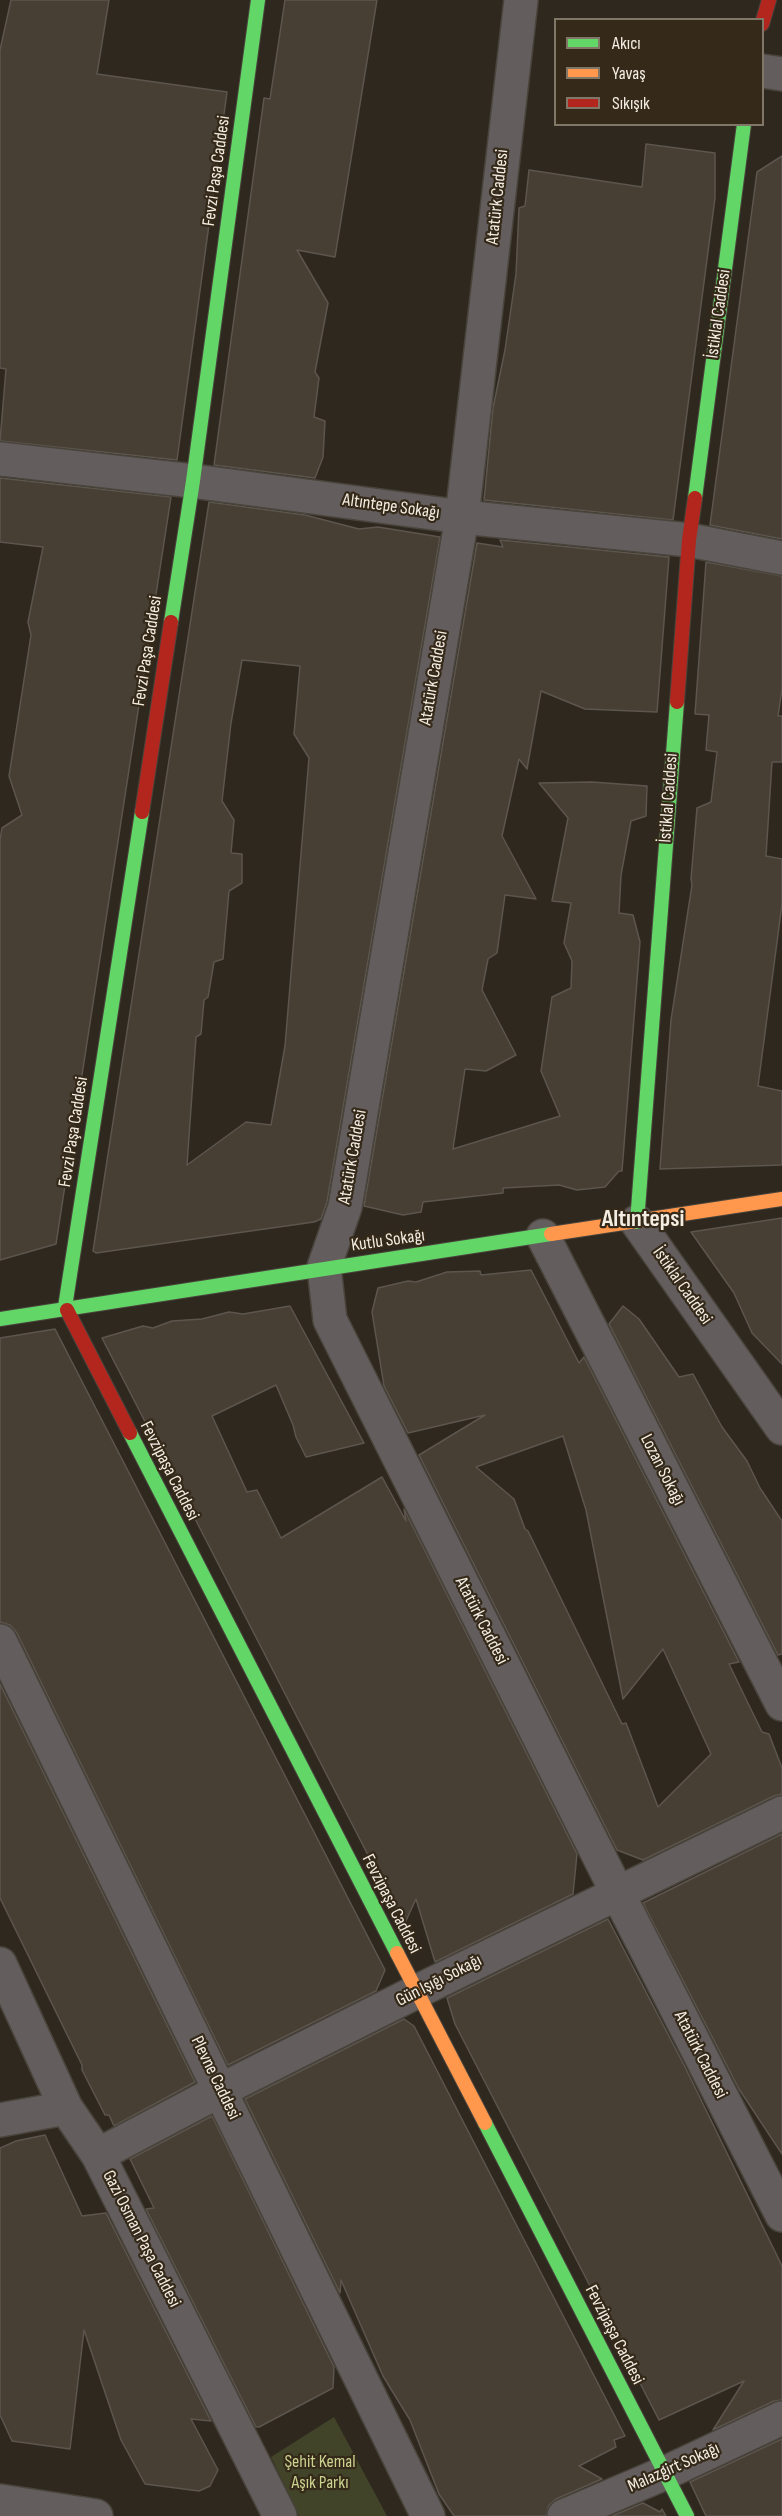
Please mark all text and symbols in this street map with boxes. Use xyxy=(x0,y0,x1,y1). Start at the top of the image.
legend xyxy=(554,18,764,126)
text: Akıcı xyxy=(612,33,641,54)
text: Yavaş xyxy=(612,63,646,84)
text: Sıkışık xyxy=(612,93,650,114)
street label: Fevzi Paşa Caddesi xyxy=(199,114,235,228)
street label: Atatürk Caddesi xyxy=(482,148,514,246)
street label: İstiklal Caddesi xyxy=(702,268,736,360)
street label: Altıntepe Sokağı xyxy=(341,490,441,524)
street label: Fevzi Paşa Caddesi xyxy=(129,594,167,708)
street label: Atatürk Caddesi xyxy=(415,629,453,727)
street label: İstiklal Caddesi xyxy=(655,752,683,844)
street label: Fevzi Paşa Caddesi xyxy=(55,1075,93,1189)
street label: Atatürk Caddesi xyxy=(334,1108,372,1206)
district label: Altıntepsi xyxy=(602,1206,684,1234)
street label: Kutlu Sokağı xyxy=(350,1225,426,1257)
street label: İstiklal Caddesi xyxy=(647,1243,717,1329)
street label: Fevzipaşa Caddesi xyxy=(135,1418,203,1524)
street label: Lozan Sokağı xyxy=(635,1431,689,1509)
street label: Atatürk Caddesi xyxy=(450,1574,512,1668)
street label: Fevzipaşa Caddesi xyxy=(357,1851,425,1957)
street label: Gün Işığı Sokağı xyxy=(392,1950,486,2012)
street label: Atatürk Caddesi xyxy=(669,2008,731,2102)
street label: Plevne Caddesi xyxy=(186,2033,244,2123)
street label: Gazi Osman Paşa Caddesi xyxy=(97,2167,185,2311)
street label: Fevzipaşa Caddesi xyxy=(580,2282,648,2388)
street label: Malazgirt Sokağı xyxy=(625,2438,723,2498)
park label: Şehit Kemal Aşık Parkı xyxy=(284,2451,356,2494)

